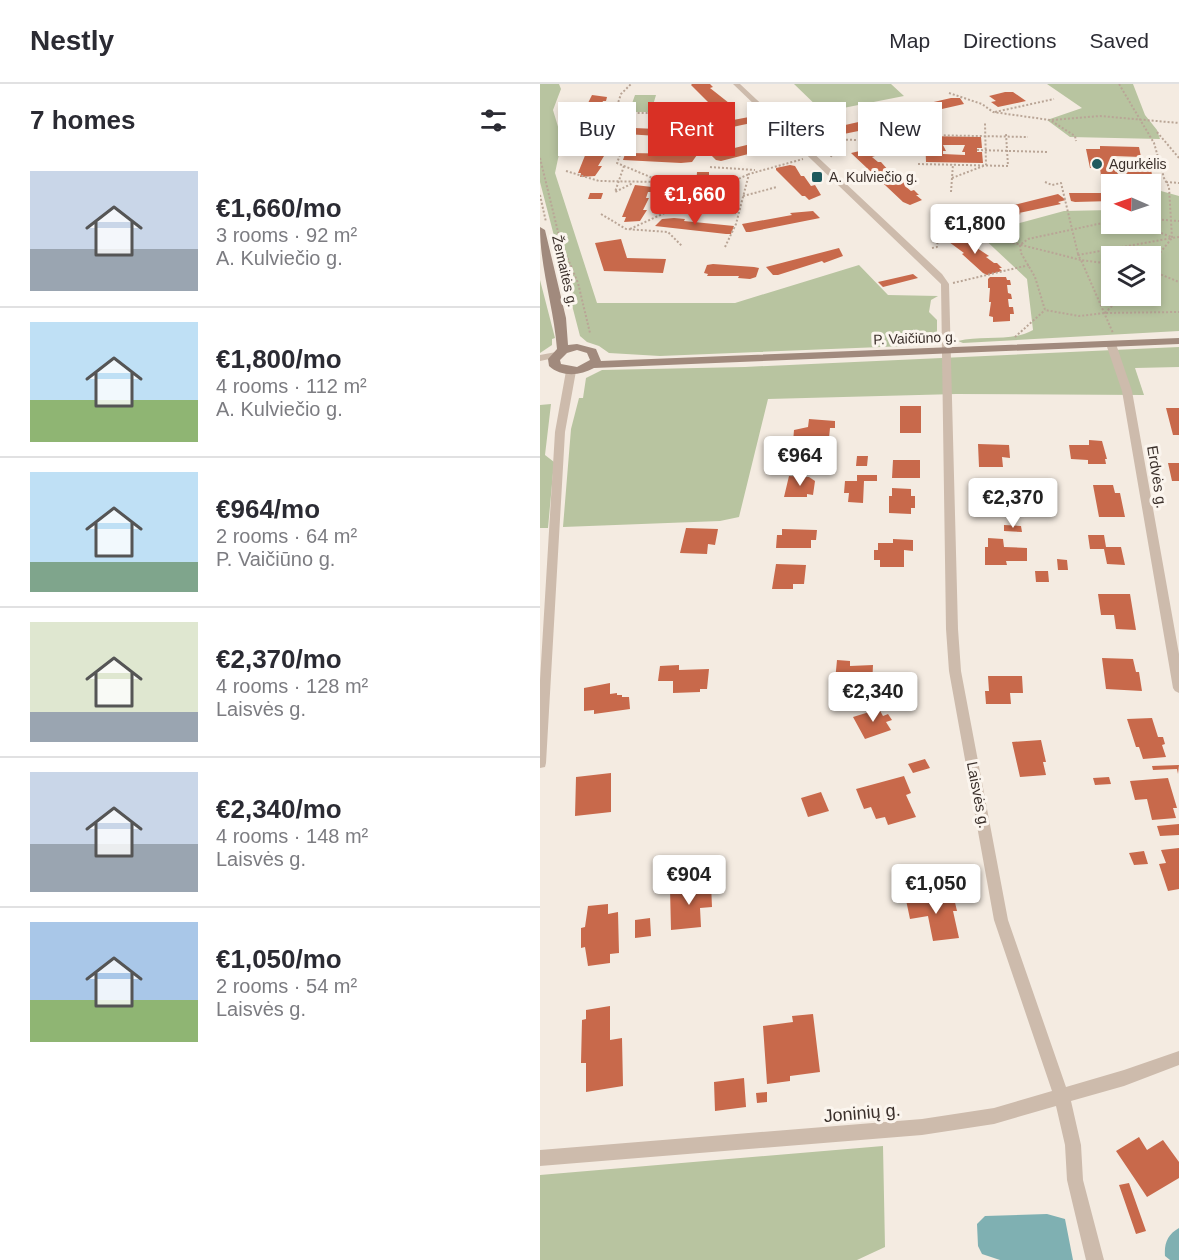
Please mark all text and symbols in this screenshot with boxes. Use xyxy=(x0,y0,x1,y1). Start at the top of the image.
text: Nestly xyxy=(30,25,114,56)
text: Map xyxy=(889,29,930,52)
text: Directions xyxy=(963,29,1056,52)
text: Saved xyxy=(1089,29,1149,52)
chip: Buy xyxy=(558,102,636,156)
chip: Rent xyxy=(648,102,735,156)
chip: Filters xyxy=(747,102,846,156)
chip: New xyxy=(858,102,942,156)
icon: filters xyxy=(477,104,510,137)
text: 7 homes xyxy=(30,105,136,135)
place label: Agurkėlis xyxy=(1109,156,1167,172)
marker: Agurkėlis xyxy=(1090,157,1104,171)
place label: A. Kulviečio g. xyxy=(829,169,918,185)
marker: A. Kulviečio g. xyxy=(810,170,824,184)
north arrow xyxy=(1101,174,1161,234)
map controls xyxy=(1101,174,1161,306)
pin: €1,660 xyxy=(646,175,744,226)
text: €1,660 xyxy=(664,183,726,205)
text: €1,660/mo xyxy=(216,193,342,223)
icon: home xyxy=(78,195,150,267)
pin: €1,800 xyxy=(926,204,1024,255)
text: €1,800 xyxy=(944,212,1006,234)
text: 3 rooms · 92 m² xyxy=(216,224,357,246)
street label: Žemaitės g. xyxy=(549,234,581,308)
button: layers xyxy=(1101,246,1161,306)
text: A. Kulviečio g. xyxy=(216,247,343,269)
street label: P. Vaičiūno g. xyxy=(873,329,957,347)
text: €1,800/mo xyxy=(216,344,342,374)
icon: home xyxy=(78,346,150,418)
text: 4 rooms · 112 m² xyxy=(216,375,367,397)
text: A. Kulviečio g. xyxy=(216,398,343,420)
pin: €964 xyxy=(764,436,836,487)
text: €964 xyxy=(778,444,822,466)
street label: Erdvės g. xyxy=(1144,444,1171,510)
pin: €2,370 xyxy=(964,478,1062,529)
text: €2,370 xyxy=(982,486,1044,508)
text: €964/mo xyxy=(216,494,320,524)
icon: home xyxy=(78,496,150,568)
text: 2 rooms · 64 m² xyxy=(216,525,357,547)
text: P. Vaičiūno g. xyxy=(216,548,335,570)
text: €2,370/mo xyxy=(216,644,342,674)
icon: home xyxy=(78,646,150,718)
pin: €2,340 xyxy=(824,672,922,723)
text: 4 rooms · 128 m² xyxy=(216,675,368,697)
text: €2,340 xyxy=(842,680,904,702)
text: Laisvės g. xyxy=(216,698,306,720)
street label: Laisvės g. xyxy=(964,760,993,830)
text: €2,340/mo xyxy=(216,794,342,824)
icon: home xyxy=(78,796,150,868)
text: 4 rooms · 148 m² xyxy=(216,825,368,847)
text: Laisvės g. xyxy=(216,848,306,870)
pin: €904 xyxy=(653,855,725,906)
text: €904 xyxy=(667,863,711,885)
pin: €1,050 xyxy=(887,864,985,915)
text: €1,050 xyxy=(905,872,967,894)
text: €1,050/mo xyxy=(216,944,342,974)
icon: home xyxy=(78,946,150,1018)
text: 2 rooms · 54 m² xyxy=(216,975,357,997)
text: Laisvės g. xyxy=(216,998,306,1020)
street label: Joninių g. xyxy=(823,1100,901,1126)

